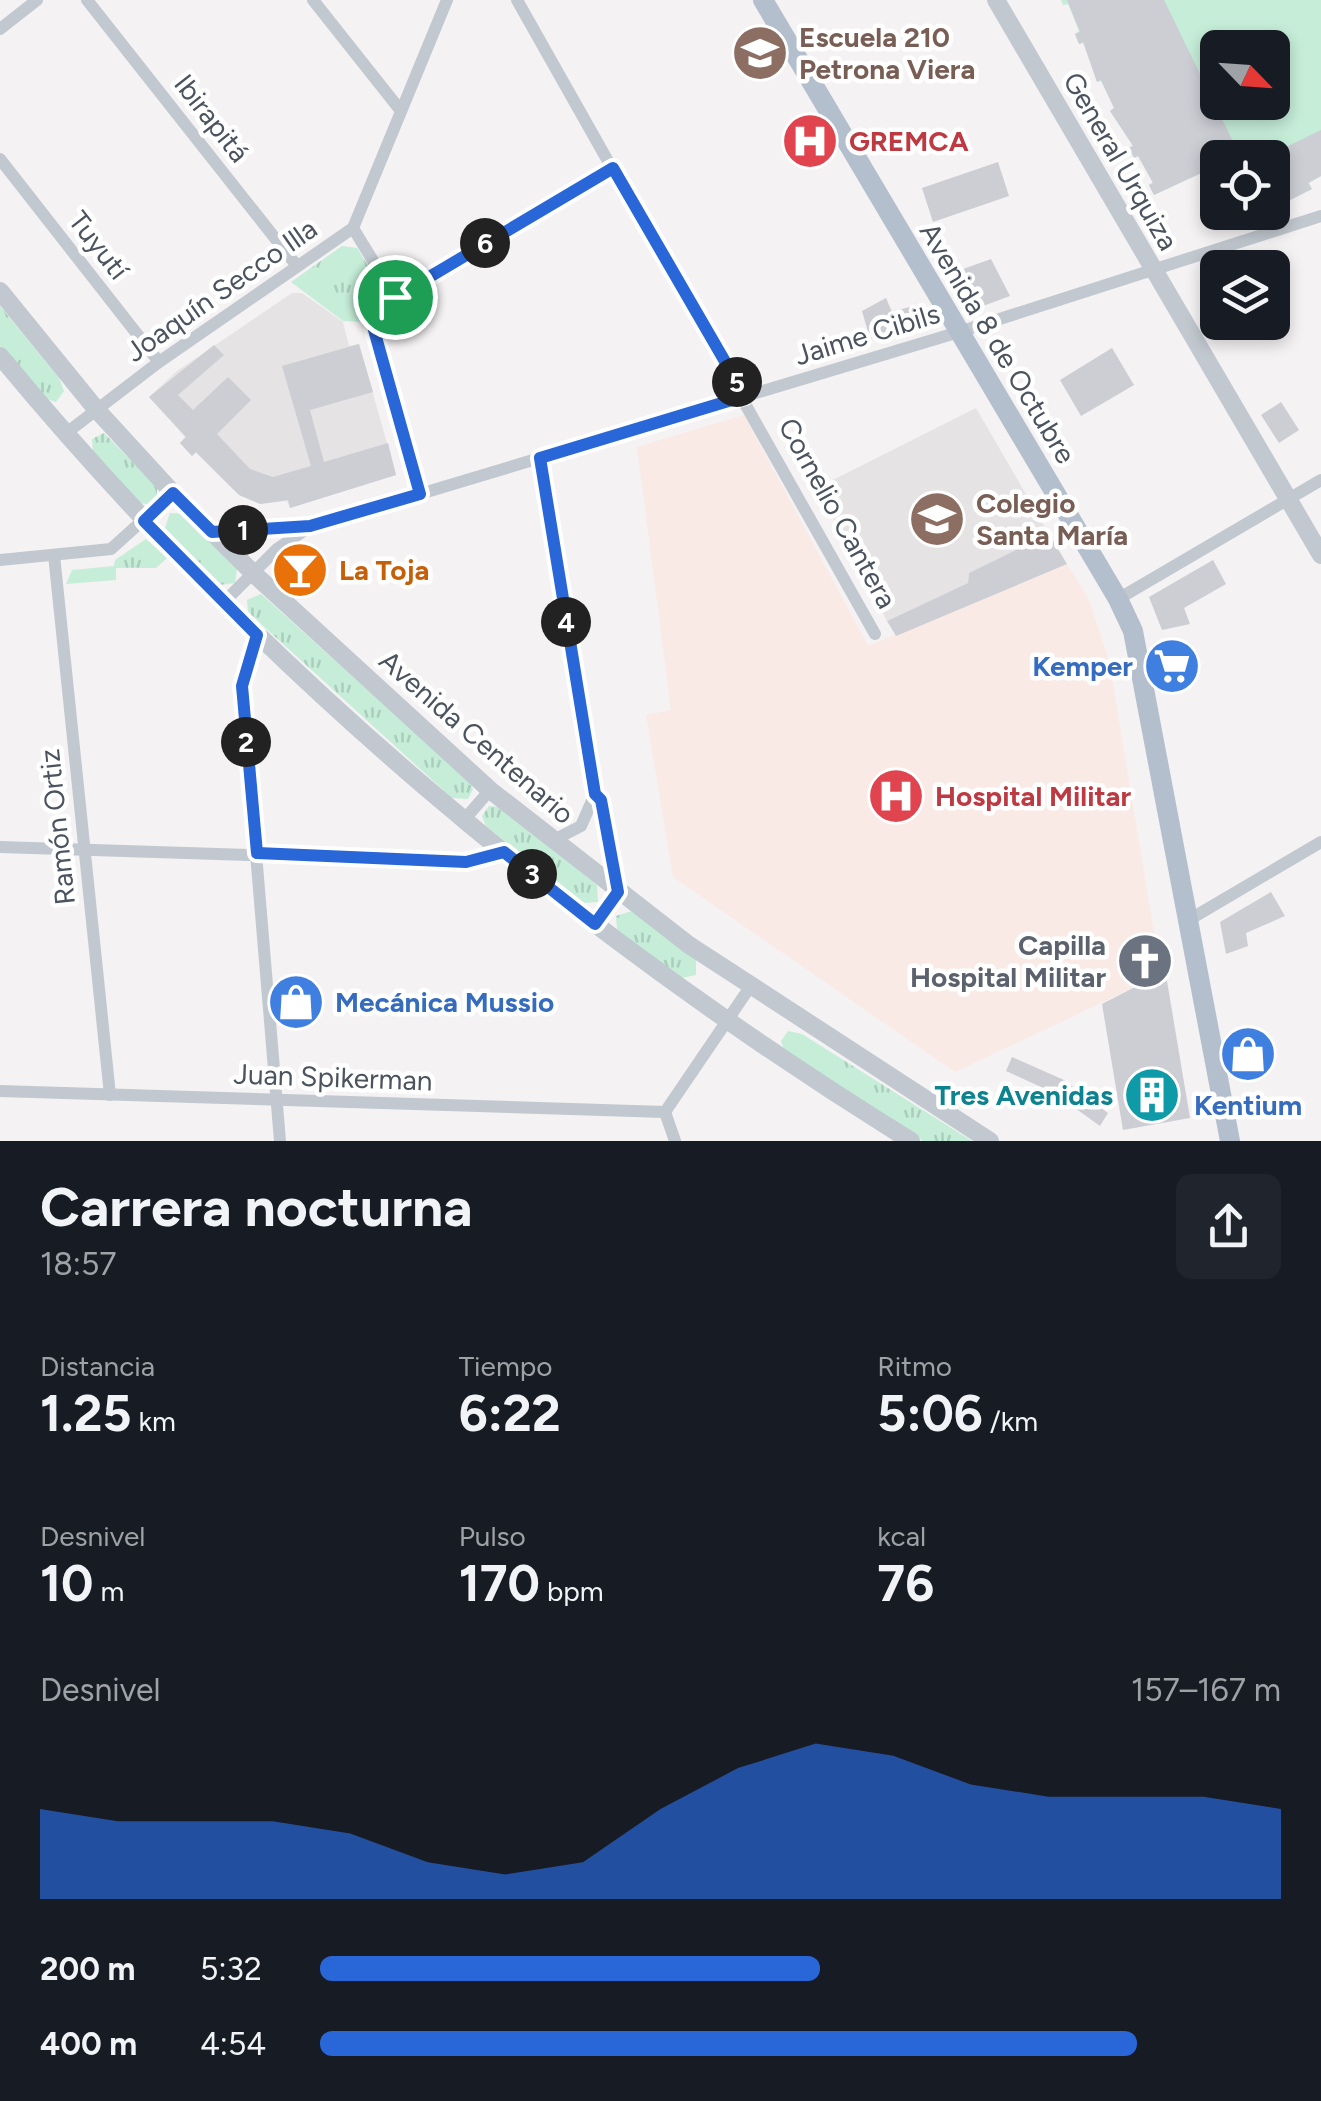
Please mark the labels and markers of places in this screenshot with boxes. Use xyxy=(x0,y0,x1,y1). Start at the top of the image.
place label: Escuela 210 Petrona Viera xyxy=(799,20,975,86)
school or university icon: Escuela 210 Petrona Viera xyxy=(730,23,790,83)
hospital icon: GREMCA xyxy=(780,111,840,171)
place label: GREMCA xyxy=(849,124,969,158)
pin: 6 xyxy=(460,218,510,268)
pin xyxy=(353,255,438,340)
pin: 5 xyxy=(712,357,762,407)
place label: Colegio Santa María xyxy=(976,486,1128,552)
school or university icon: Colegio Santa María xyxy=(907,489,967,549)
pin: 1 xyxy=(218,505,268,555)
bar icon: La Toja xyxy=(270,540,330,600)
place label: La Toja xyxy=(339,553,429,587)
pin: 4 xyxy=(541,597,591,647)
supermarket icon: Kemper xyxy=(1142,636,1202,696)
place label: Kemper xyxy=(1032,649,1133,683)
pin: 2 xyxy=(221,717,271,767)
hospital icon: Hospital Militar xyxy=(866,766,926,826)
place label: Hospital Militar xyxy=(935,779,1131,813)
pin: 3 xyxy=(507,849,557,899)
place label: Capilla Hospital Militar xyxy=(910,928,1106,994)
church icon: Capilla Hospital Militar xyxy=(1115,931,1175,991)
shop icon: Mecánica Mussio xyxy=(266,972,326,1032)
place label: Mecánica Mussio xyxy=(335,985,554,1019)
shop icon: Kentium xyxy=(1218,1024,1278,1084)
building icon: Tres Avenidas xyxy=(1122,1065,1182,1125)
place label: Tres Avenidas xyxy=(935,1078,1113,1112)
place label: Kentium xyxy=(1194,1088,1302,1122)

